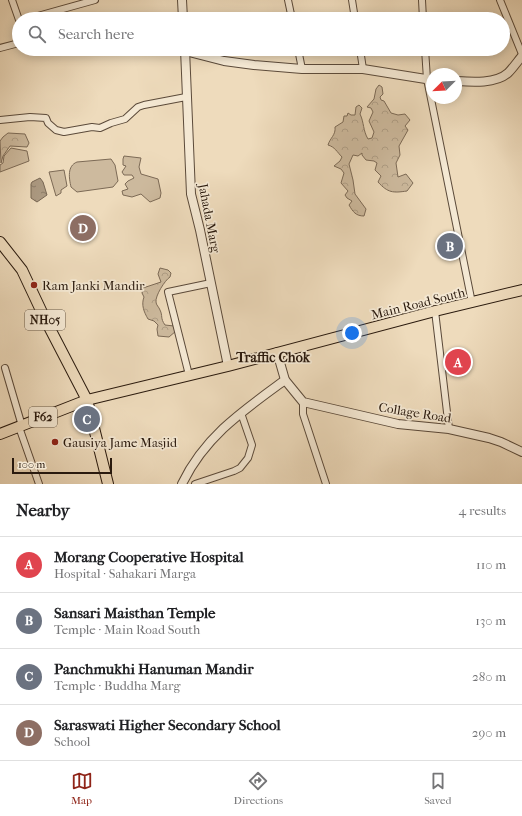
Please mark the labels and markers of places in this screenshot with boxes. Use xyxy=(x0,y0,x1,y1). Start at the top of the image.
pin: D xyxy=(70,213,96,243)
pin: B xyxy=(437,231,463,261)
place label: Ram Janki Mandir xyxy=(42,278,145,293)
marker: Ram Janki Mandir xyxy=(29,280,39,290)
pin: A xyxy=(445,347,471,377)
pin: C xyxy=(74,404,100,434)
place label: Gausiya Jame Masjid xyxy=(63,435,178,450)
marker: Gausiya Jame Masjid xyxy=(50,437,60,447)

